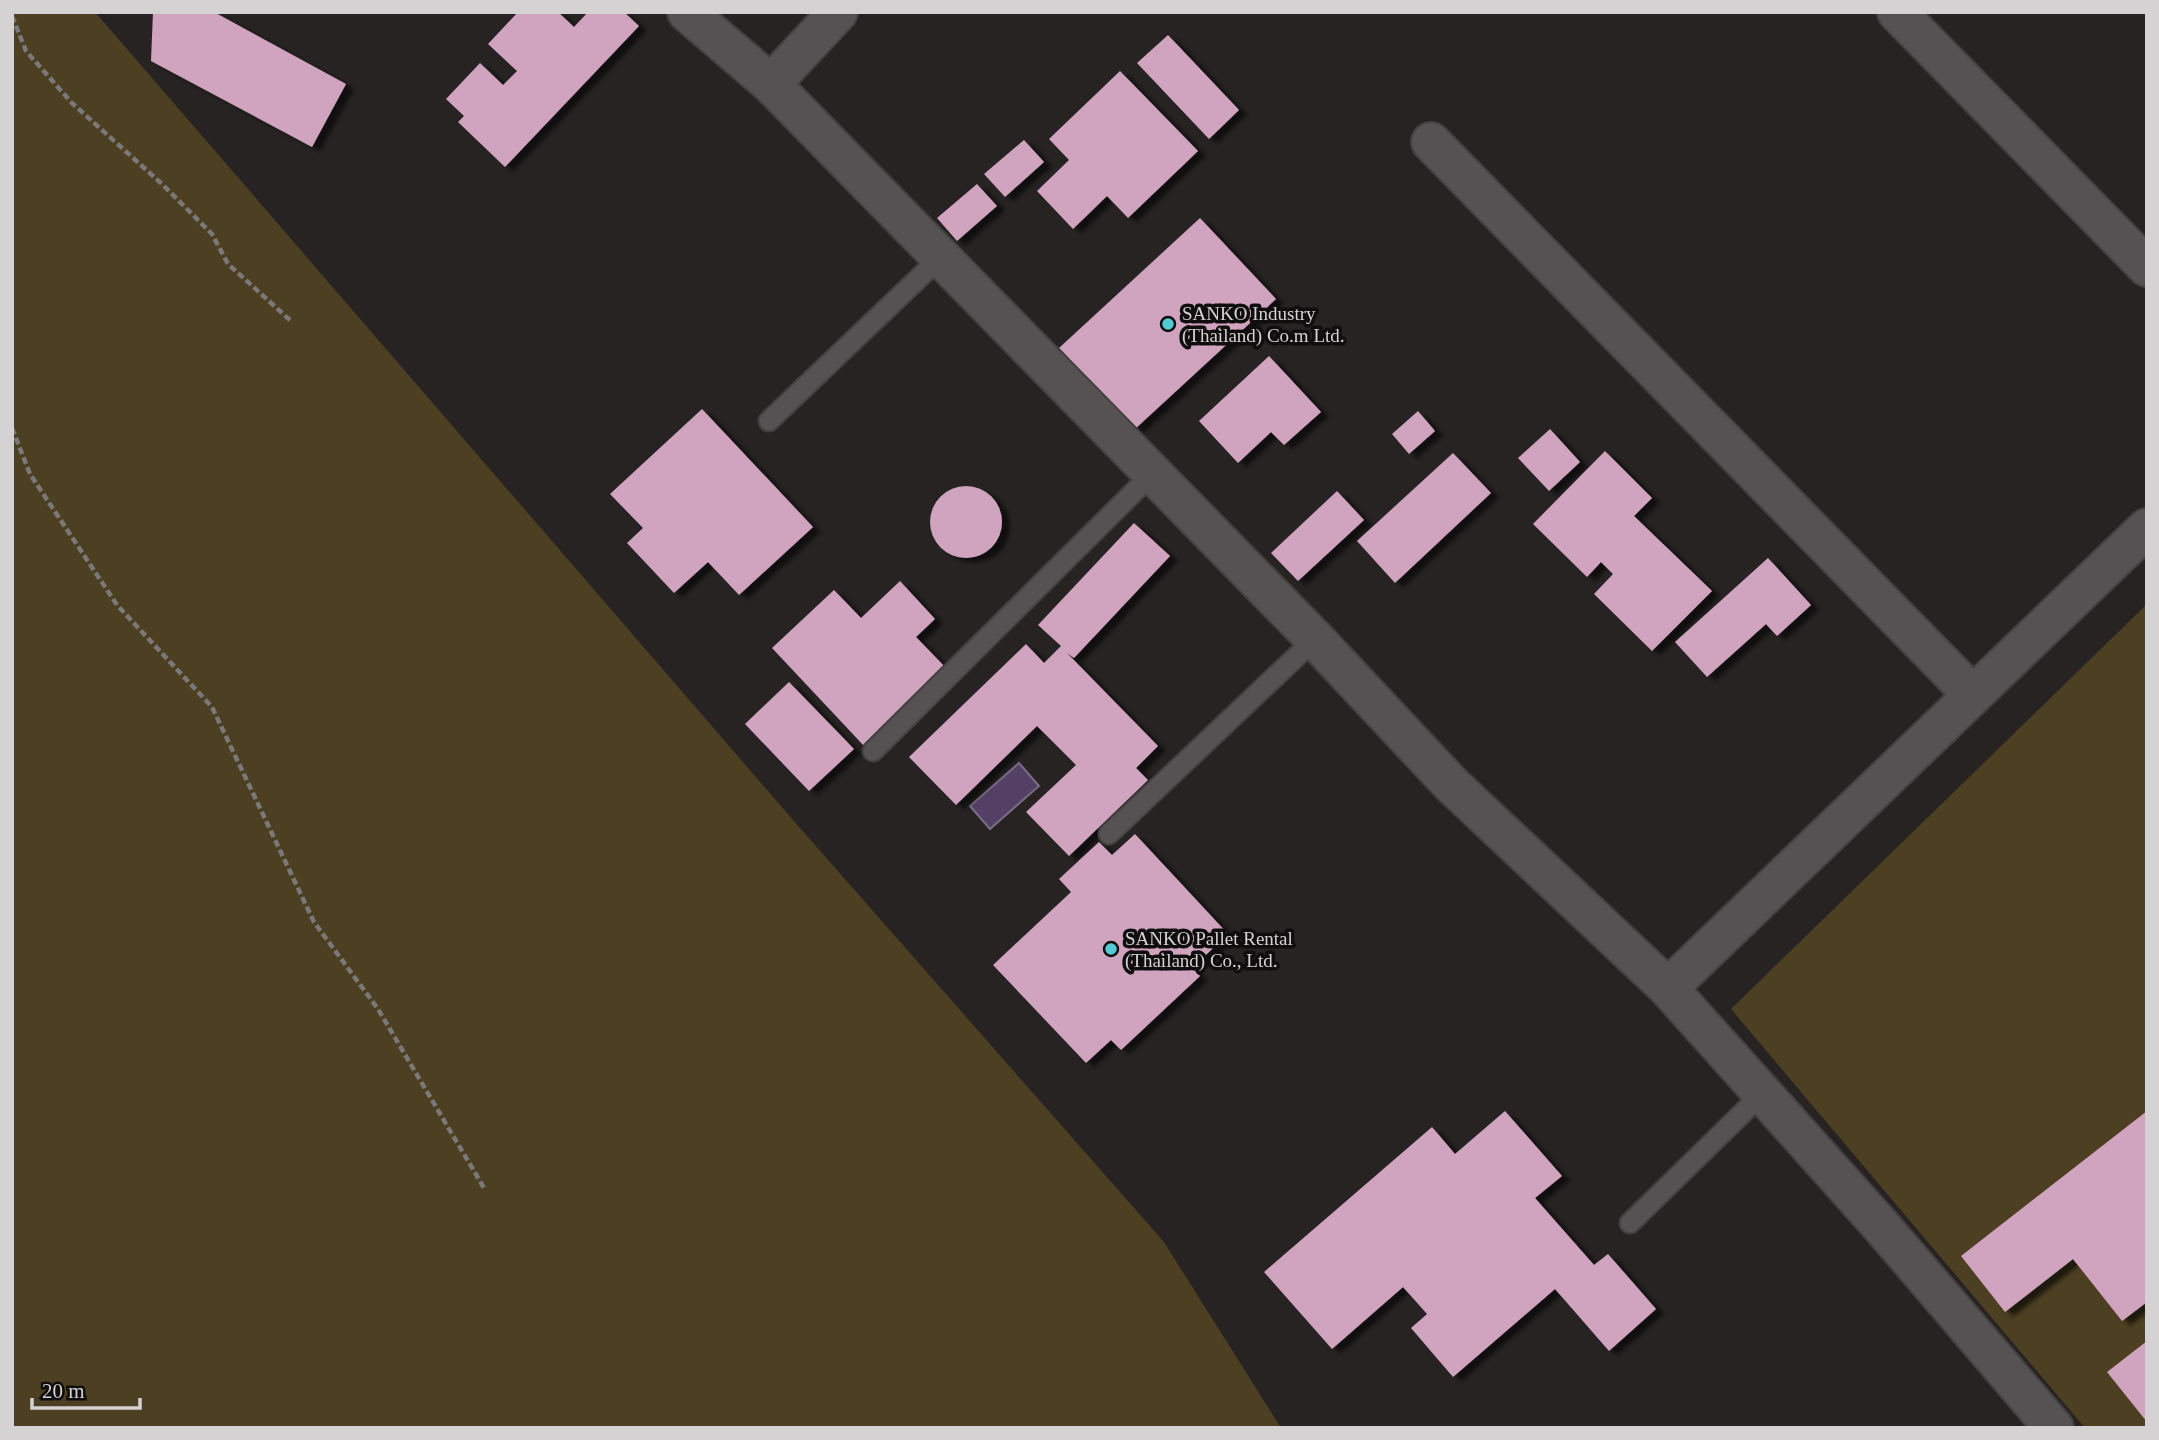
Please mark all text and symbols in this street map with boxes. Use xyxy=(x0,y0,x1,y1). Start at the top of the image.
place label: SANKO Industry (Thailand) Co.m Ltd. xyxy=(1182,303,1345,347)
marker: SANKO Industry (Thailand) Co.m Ltd. xyxy=(1160,316,1176,332)
place label: SANKO Pallet Rental (Thailand) Co., Ltd. xyxy=(1125,928,1293,972)
marker: SANKO Pallet Rental (Thailand) Co., Ltd. xyxy=(1103,941,1119,957)
scale bar xyxy=(32,1366,140,1410)
text: 20 m xyxy=(42,1379,85,1403)

